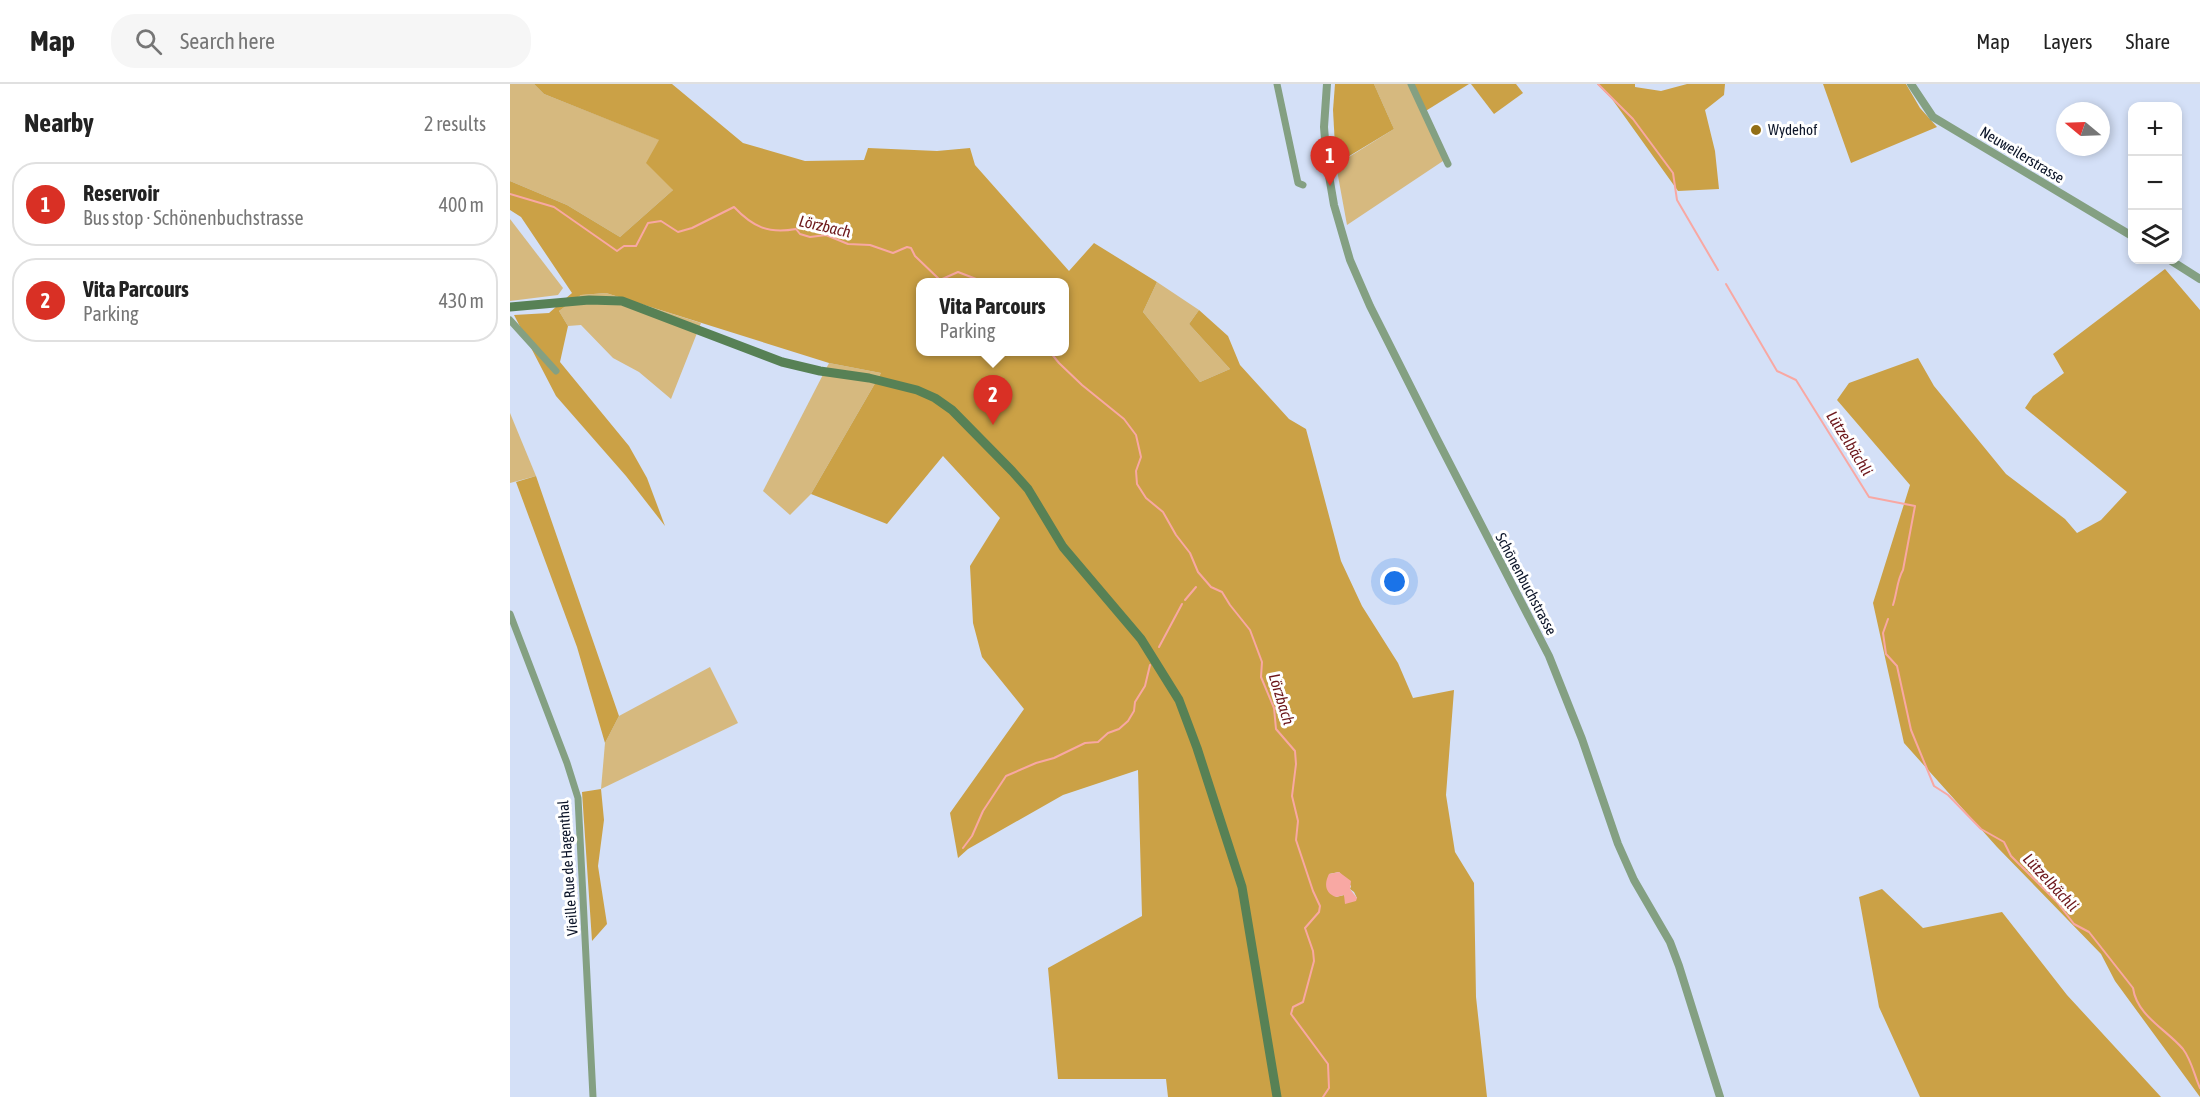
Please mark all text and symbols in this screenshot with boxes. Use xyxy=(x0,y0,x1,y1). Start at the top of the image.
search box xyxy=(111,14,531,68)
text: Map xyxy=(30,25,75,57)
icon: search xyxy=(132,25,165,58)
text: Search here xyxy=(180,28,275,54)
text: Map xyxy=(1976,29,2010,53)
text: Layers xyxy=(2043,29,2093,53)
text: Share xyxy=(2126,29,2170,53)
north arrow xyxy=(2056,102,2110,156)
map controls xyxy=(2128,102,2182,264)
button: + xyxy=(2128,102,2182,156)
text: Nearby xyxy=(24,108,94,138)
text: 2 results xyxy=(424,112,486,135)
place label: Wydehof xyxy=(1768,121,1817,138)
marker: Wydehof xyxy=(1749,123,1763,137)
street label: Neuweilerstrasse xyxy=(1977,123,2068,186)
pin: 1 xyxy=(1310,136,1350,186)
button: − xyxy=(2128,156,2182,210)
text: Reservoir xyxy=(83,180,159,206)
text: 1 xyxy=(41,193,50,216)
text: 400 m xyxy=(439,193,484,216)
text: Bus stop · Schönenbuchstrasse xyxy=(83,206,304,229)
button: layers xyxy=(2128,210,2182,264)
water label: Lörzbach xyxy=(797,211,853,241)
text: Vita Parcours xyxy=(83,276,189,302)
popup xyxy=(916,278,1069,356)
text: 2 xyxy=(41,289,50,312)
text: 430 m xyxy=(439,289,484,312)
text: Vita Parcours xyxy=(940,293,1045,319)
text: Parking xyxy=(83,302,139,325)
text: Parking xyxy=(940,319,995,342)
pin: 2 xyxy=(974,376,1012,425)
water label: Lützelbächli xyxy=(1823,408,1877,479)
street label: Schönenbuchstrasse xyxy=(1492,530,1561,638)
your location xyxy=(1380,567,1409,596)
water label: Lörzbach xyxy=(1266,671,1298,727)
street label: Vieille Rue de Hagenthal xyxy=(554,800,581,936)
water label: Lützelbächli xyxy=(2020,849,2082,915)

